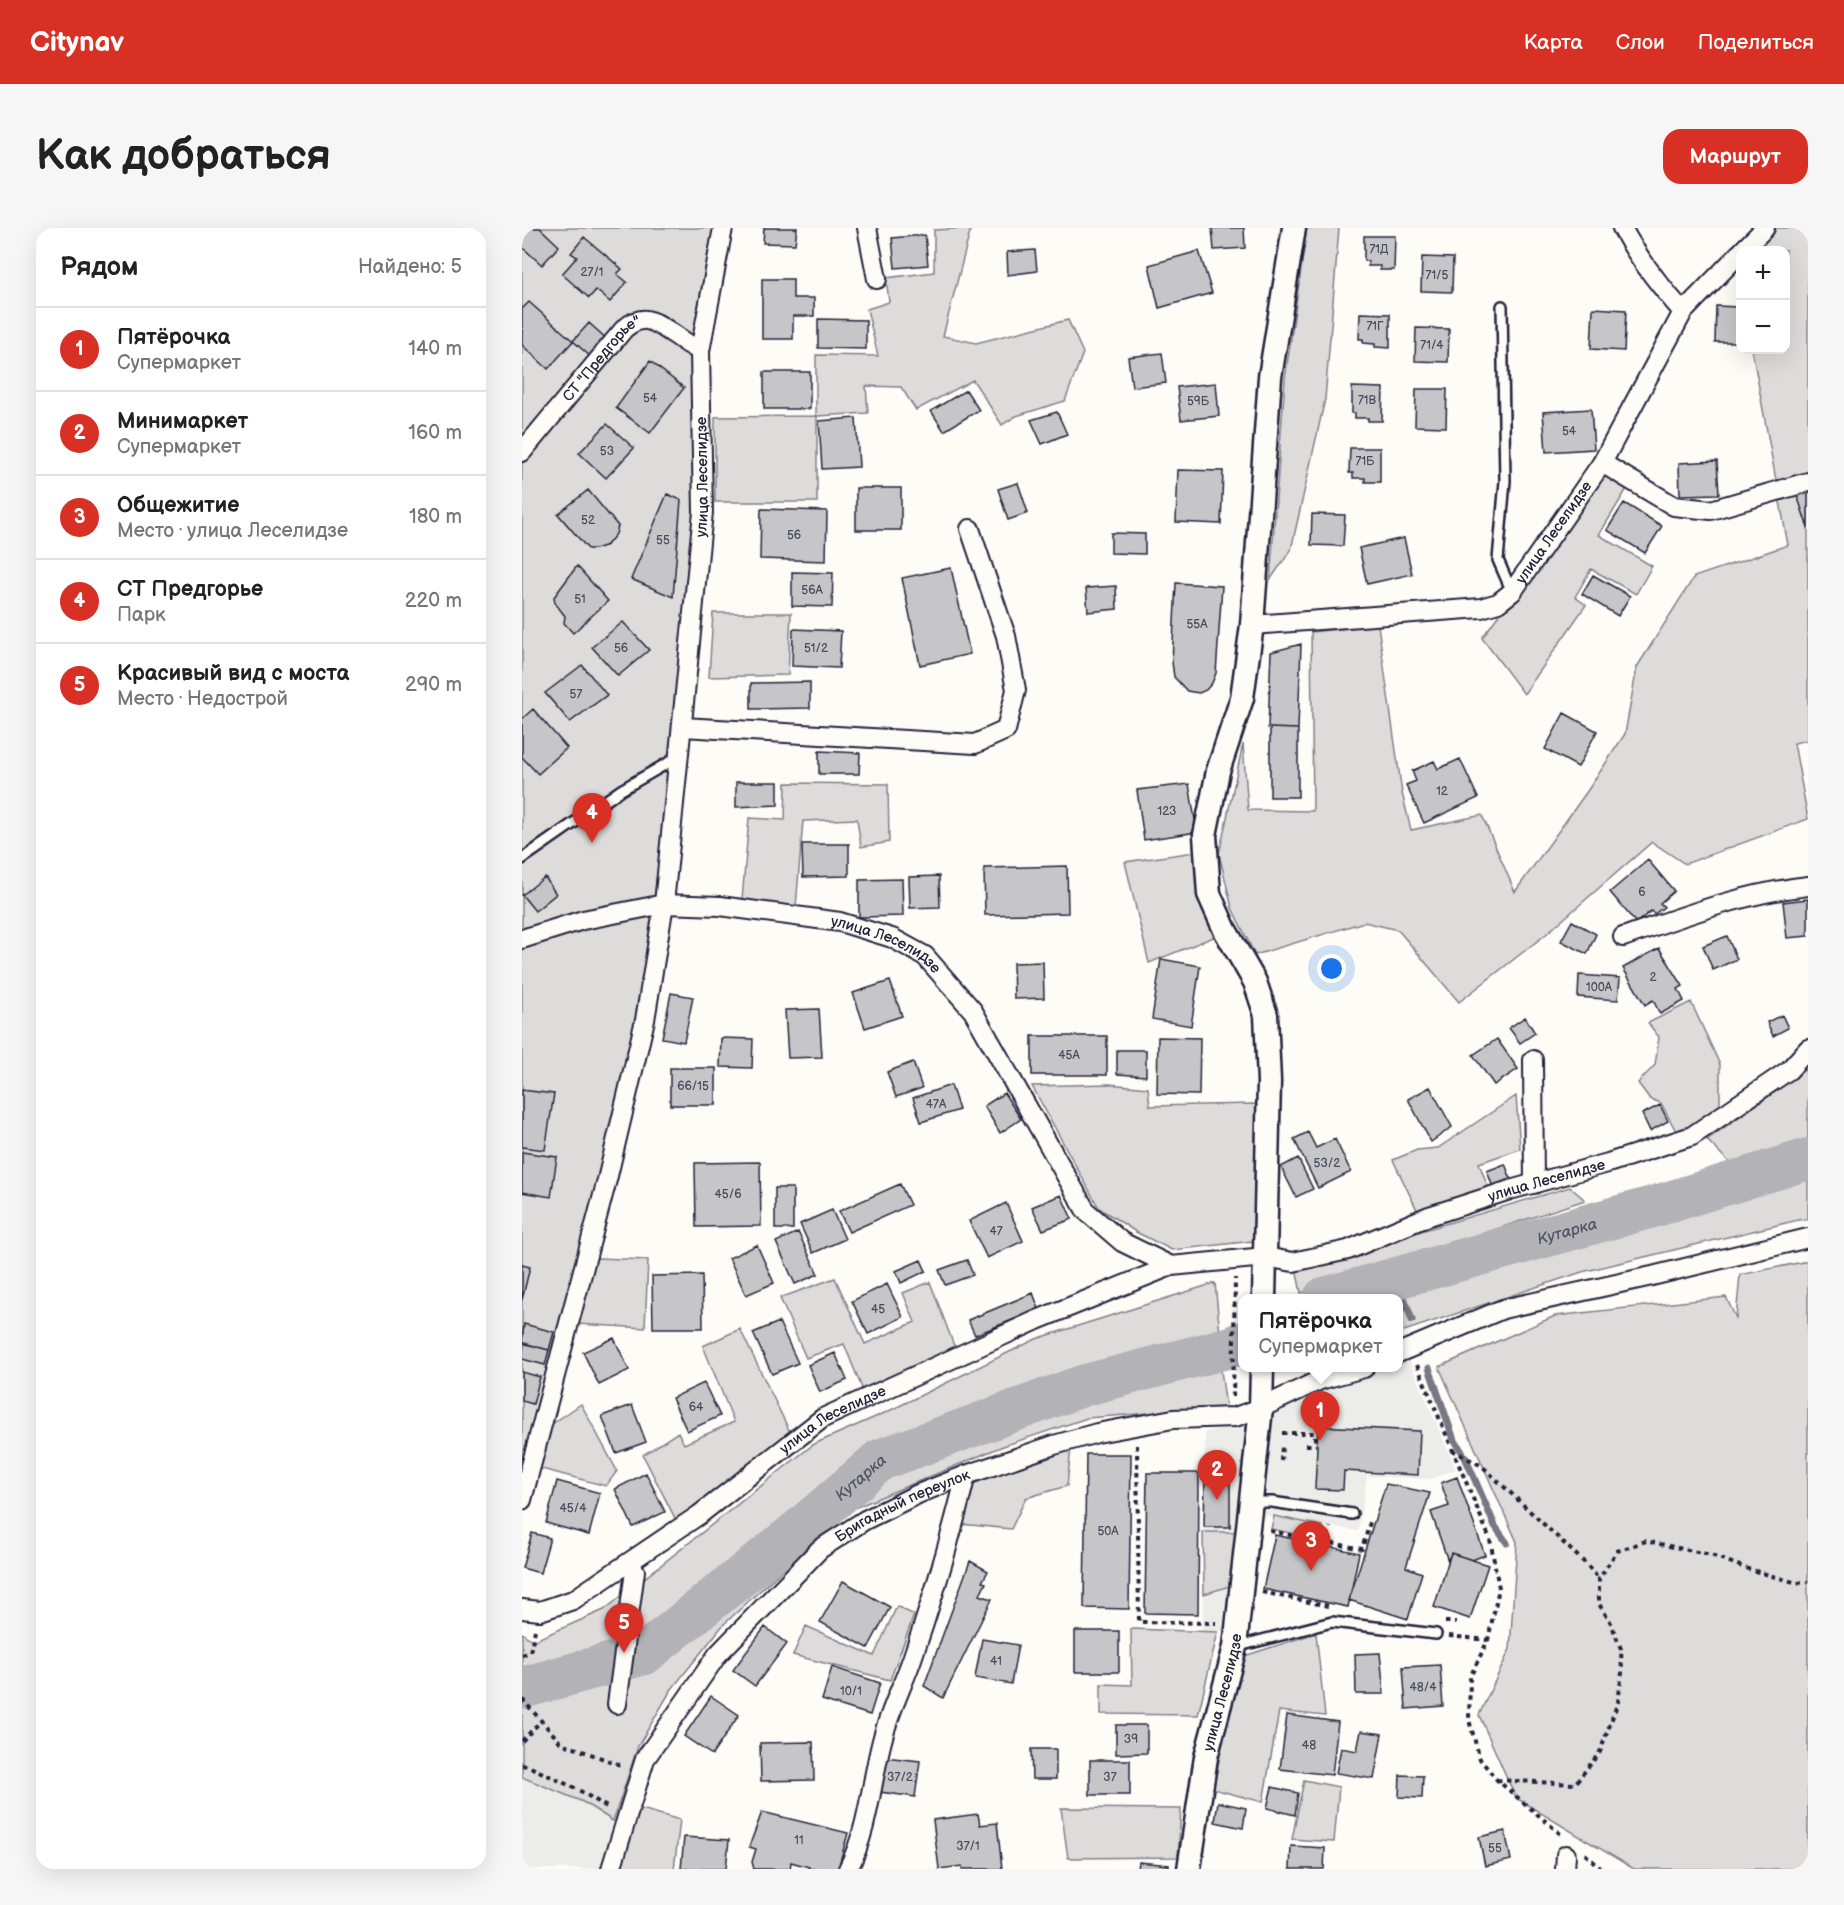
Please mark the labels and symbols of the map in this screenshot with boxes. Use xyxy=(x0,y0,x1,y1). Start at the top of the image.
house number: 71Д xyxy=(1369,242,1389,257)
house number: 27/1 xyxy=(580,265,604,280)
house number: 71/5 xyxy=(1426,268,1449,283)
street label: СТ "Предгорье" xyxy=(559,312,643,406)
house number: 71Г xyxy=(1366,319,1384,334)
house number: 71/4 xyxy=(1420,338,1444,353)
house number: 54 xyxy=(643,391,658,406)
house number: 71В xyxy=(1358,393,1376,408)
house number: 59Б xyxy=(1187,394,1210,409)
street label: улица Леселидзе xyxy=(692,416,713,538)
house number: 54 xyxy=(1562,424,1577,439)
house number: 53 xyxy=(600,444,614,459)
house number: 71Б xyxy=(1356,454,1375,469)
street label: улица Леселидзе xyxy=(1512,478,1596,588)
house number: 52 xyxy=(581,513,595,528)
house number: 56 xyxy=(787,528,801,543)
house number: 55 xyxy=(656,533,670,548)
house number: 56А xyxy=(801,583,823,598)
house number: 51 xyxy=(574,592,586,607)
house number: 55А xyxy=(1186,617,1208,632)
house number: 56 xyxy=(614,641,628,656)
house number: 51/2 xyxy=(804,641,828,656)
house number: 57 xyxy=(570,687,582,702)
house number: 12 xyxy=(1436,784,1448,799)
pin: 4 xyxy=(572,794,612,843)
house number: 123 xyxy=(1158,804,1176,819)
house number: 6 xyxy=(1638,885,1646,900)
street label: улица Леселидзе xyxy=(830,912,945,978)
your location xyxy=(1317,954,1346,983)
house number: 2 xyxy=(1649,970,1657,985)
house number: 100А xyxy=(1586,980,1613,995)
house number: 45А xyxy=(1058,1048,1080,1063)
house number: 66/15 xyxy=(677,1079,709,1094)
house number: 47А xyxy=(926,1097,947,1112)
street label: улица Леселидзе xyxy=(1486,1155,1607,1206)
house number: 53/2 xyxy=(1314,1156,1340,1171)
house number: 45/6 xyxy=(715,1187,741,1202)
water label: Кутарка xyxy=(1535,1215,1600,1250)
house number: 47 xyxy=(989,1224,1003,1239)
house number: 45 xyxy=(871,1302,885,1317)
street label: улица Леселидзе xyxy=(776,1381,889,1458)
pin: 1 xyxy=(1300,1392,1340,1441)
house number: 64 xyxy=(689,1400,704,1415)
pin: 2 xyxy=(1198,1450,1236,1500)
water label: Кутарка xyxy=(832,1451,891,1506)
street label: Бригадный переулок xyxy=(832,1465,973,1547)
house number: 45/4 xyxy=(560,1501,587,1516)
pin: 3 xyxy=(1292,1522,1330,1571)
house number: 50А xyxy=(1097,1524,1119,1539)
pin: 5 xyxy=(604,1604,644,1653)
street label: улица Леселидзе xyxy=(1199,1633,1246,1753)
house number: 41 xyxy=(990,1654,1002,1669)
house number: 48/4 xyxy=(1409,1680,1437,1695)
house number: 10/1 xyxy=(840,1684,862,1699)
house number: 39 xyxy=(1124,1732,1138,1747)
house number: 48 xyxy=(1302,1738,1316,1753)
house number: 37/2 xyxy=(887,1770,913,1785)
house number: 37 xyxy=(1103,1770,1117,1785)
house number: 11 xyxy=(794,1833,804,1848)
house number: 37/1 xyxy=(956,1839,980,1854)
house number: 55 xyxy=(1488,1841,1502,1856)

